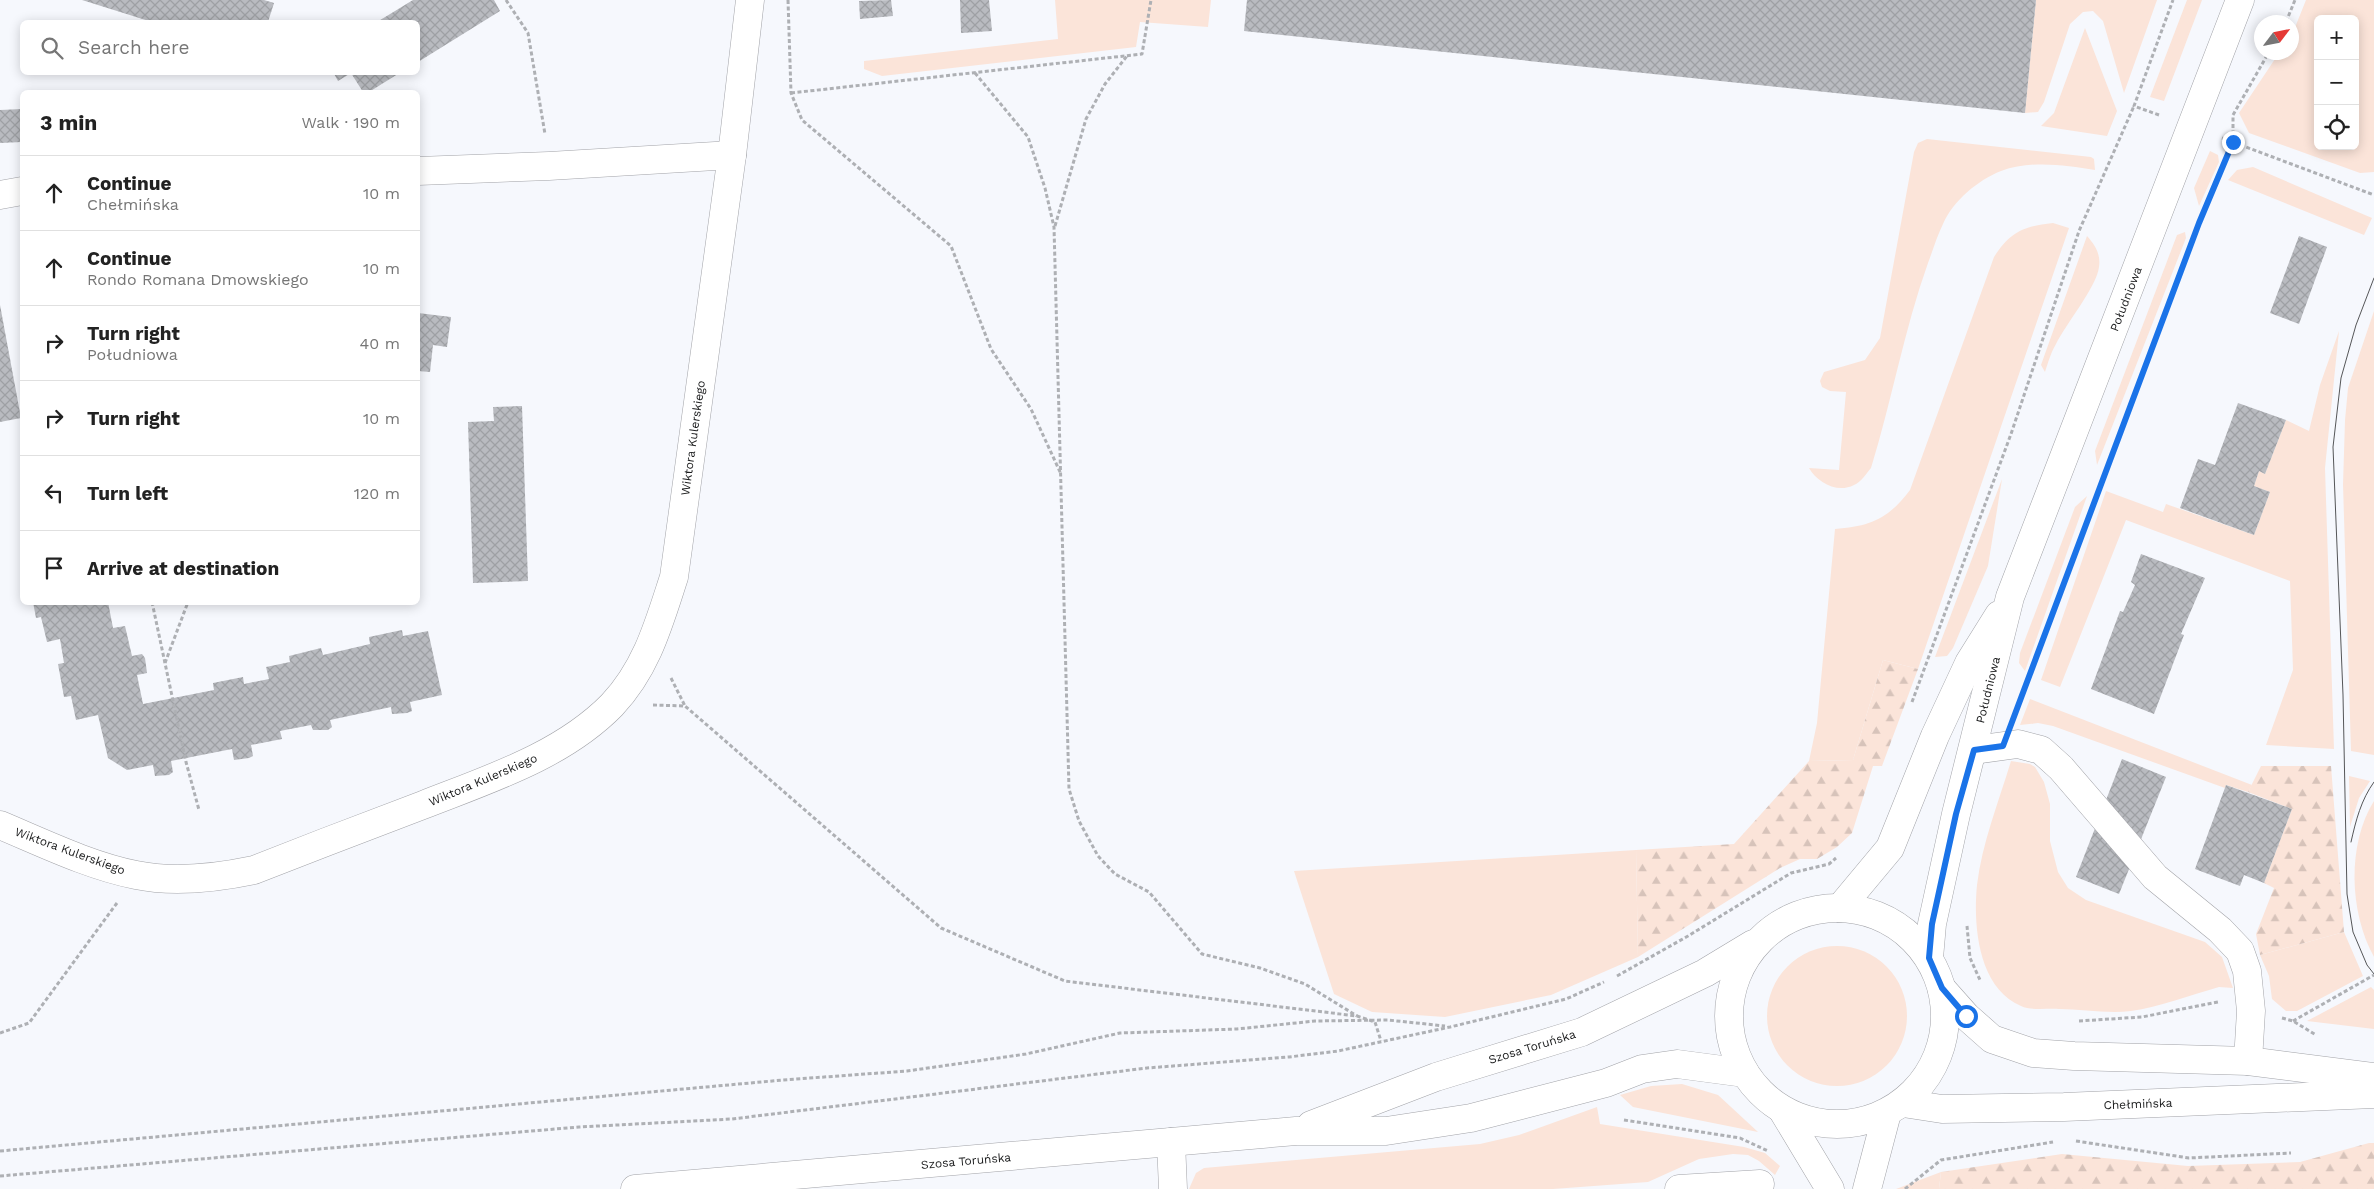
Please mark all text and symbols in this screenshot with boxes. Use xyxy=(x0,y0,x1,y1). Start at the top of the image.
north arrow xyxy=(2254,15,2299,60)
map controls xyxy=(2314,15,2359,150)
button: + xyxy=(2314,15,2359,60)
search box xyxy=(20,20,420,75)
icon: search xyxy=(38,34,66,62)
text: Search here xyxy=(78,36,189,59)
button: − xyxy=(2314,60,2359,105)
button: locate xyxy=(2314,105,2359,150)
text: 3 min xyxy=(40,110,97,135)
text: Walk · 190 m xyxy=(302,113,400,132)
route end xyxy=(2222,131,2245,154)
text: Continue xyxy=(87,172,171,195)
icon: ahead xyxy=(40,179,68,207)
text: 10 m xyxy=(363,184,400,203)
text: Chełmińska xyxy=(87,195,179,214)
text: Continue xyxy=(87,247,171,270)
icon: ahead xyxy=(40,254,68,282)
text: 10 m xyxy=(363,259,400,278)
street label: Południowa xyxy=(2107,264,2145,333)
text: Rondo Romana Dmowskiego xyxy=(87,270,309,289)
text: Turn right xyxy=(87,322,180,345)
icon: right xyxy=(40,329,68,357)
text: 40 m xyxy=(360,334,400,353)
text: Południowa xyxy=(87,345,178,364)
street label: Wiktora Kulerskiego xyxy=(678,380,708,496)
icon: right xyxy=(40,404,68,432)
text: Turn right xyxy=(87,407,180,430)
text: 10 m xyxy=(363,409,400,428)
icon: left xyxy=(40,479,68,507)
text: Turn left xyxy=(87,482,168,505)
text: 120 m xyxy=(354,484,400,503)
icon: arrive xyxy=(40,554,68,582)
text: Arrive at destination xyxy=(87,557,279,580)
street label: Południowa xyxy=(1973,655,2003,725)
street label: Wiktora Kulerskiego xyxy=(427,751,539,809)
street label: Wiktora Kulerskiego xyxy=(13,825,127,877)
route start xyxy=(1955,1005,1978,1028)
street label: Szosa Toruńska xyxy=(1487,1027,1577,1067)
street label: Chełmińska xyxy=(2103,1096,2173,1112)
street label: Szosa Toruńska xyxy=(920,1150,1012,1172)

